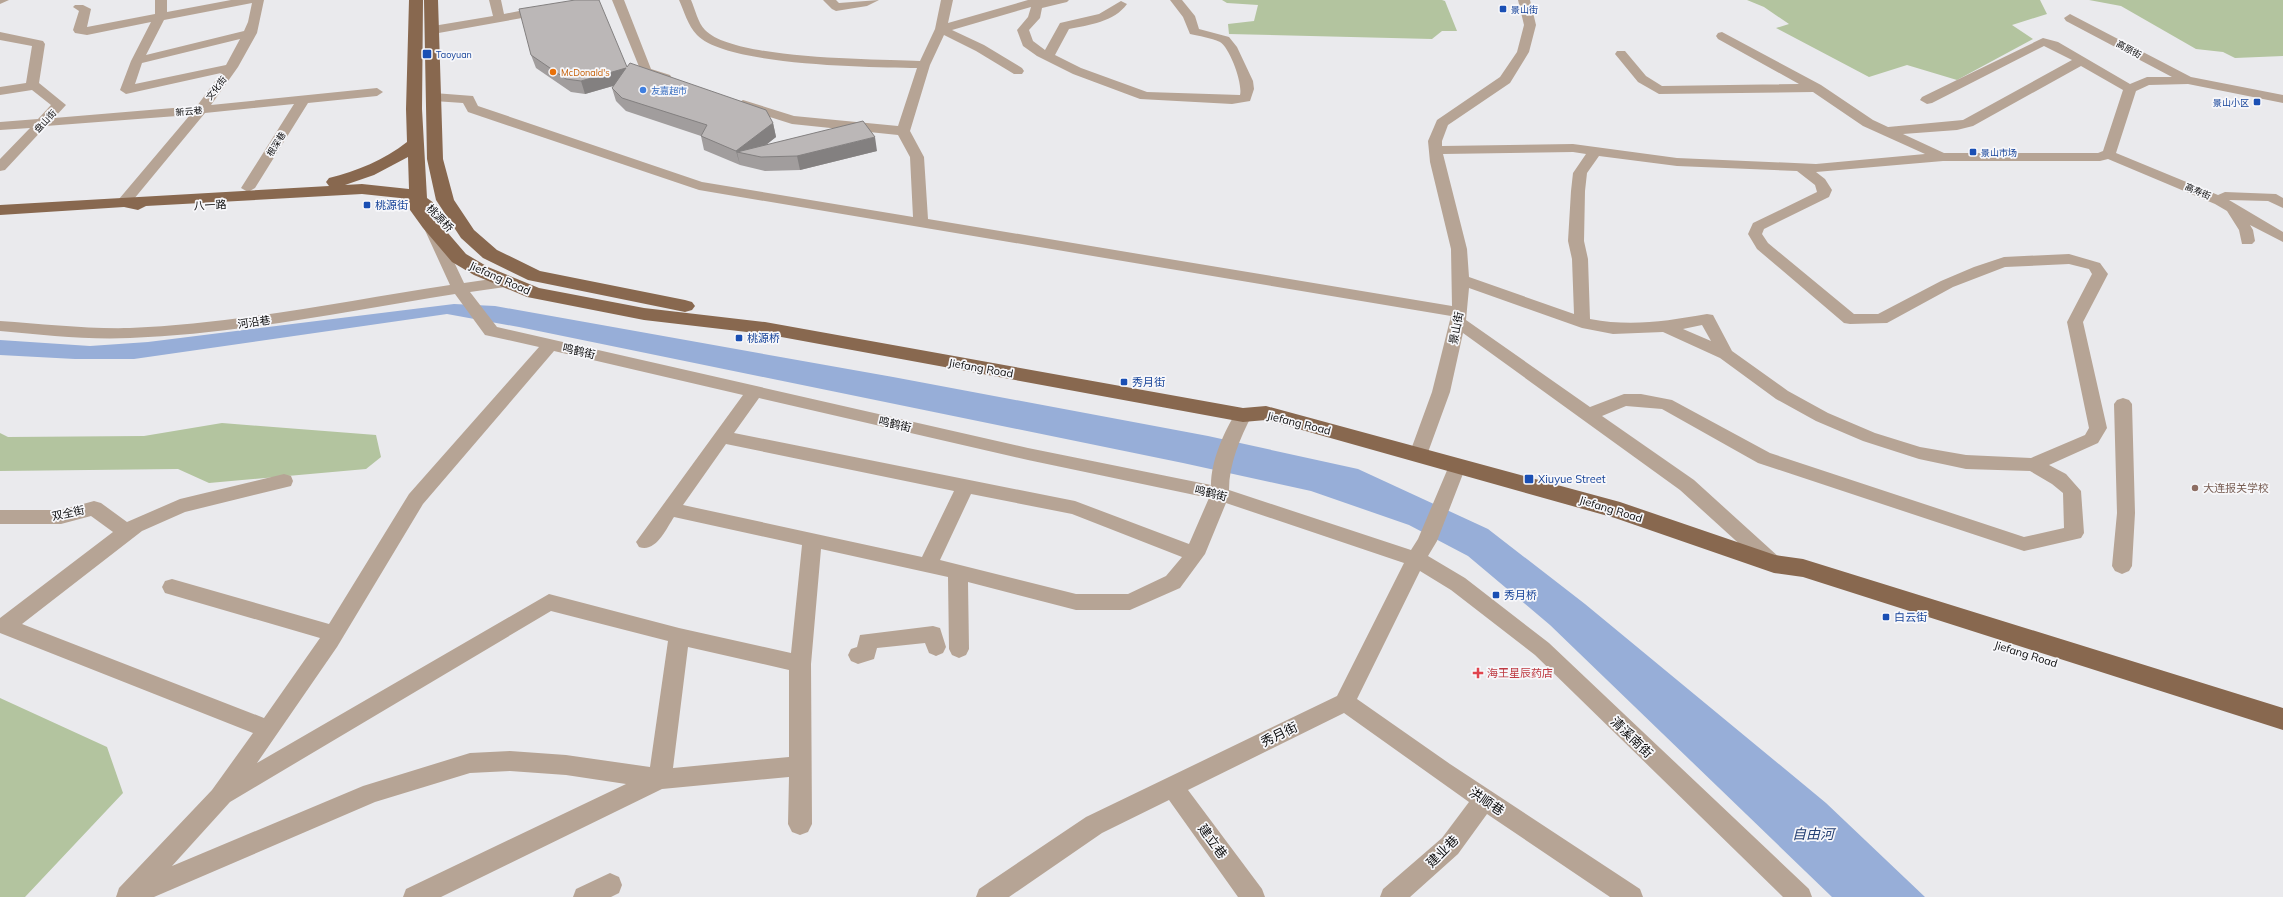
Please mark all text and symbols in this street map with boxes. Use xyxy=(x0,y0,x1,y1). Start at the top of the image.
marker: 景山街 xyxy=(1498,4,1508,14)
place label: 景山街 xyxy=(1511,4,1538,15)
street label: 高原街 xyxy=(2114,38,2144,60)
marker: Taoyuan xyxy=(421,48,433,60)
place label: Taoyuan xyxy=(436,49,472,61)
marker: McDonald's xyxy=(548,67,558,77)
place label: McDonald's xyxy=(561,67,610,78)
street label: 文化街 xyxy=(203,74,229,102)
marker: 友嘉超市 xyxy=(638,85,648,95)
place label: 友嘉超市 xyxy=(651,85,687,96)
place label: 景山小区 xyxy=(2213,97,2249,108)
marker: 景山小区 xyxy=(2252,97,2262,107)
street label: 新云巷 xyxy=(175,104,203,118)
street label: 盘山街 xyxy=(32,107,58,135)
street label: 根深巷 xyxy=(264,130,288,158)
marker: 景山市场 xyxy=(1968,147,1978,157)
place label: 景山市场 xyxy=(1981,147,2017,158)
street label: 高寿街 xyxy=(2183,181,2213,201)
street label: 八一路 xyxy=(193,197,227,213)
place label: 桃源街 xyxy=(375,198,408,212)
marker: 桃源街 xyxy=(362,200,372,210)
street label: 桃源桥 xyxy=(424,201,456,235)
street label: Jiefang Road xyxy=(467,258,533,298)
street label: 景山街 xyxy=(1446,310,1466,346)
street label: 河沿巷 xyxy=(237,313,271,331)
place label: 桃源桥 xyxy=(747,331,780,345)
marker: 桃源桥 xyxy=(734,333,744,343)
street label: 鸣鹤街 xyxy=(561,340,597,362)
street label: Jiefang Road xyxy=(948,355,1014,381)
place label: 秀月街 xyxy=(1132,375,1165,389)
marker: 秀月街 xyxy=(1119,377,1129,387)
street label: Jiefang Road xyxy=(1266,408,1332,438)
street label: 鸣鹤街 xyxy=(877,413,913,435)
place label: Xiuyue Street xyxy=(1538,472,1606,486)
marker: Xiuyue Street xyxy=(1523,473,1535,485)
place label: 大连报关学校 xyxy=(2203,481,2269,495)
street label: 鸣鹤街 xyxy=(1193,482,1229,504)
marker: 大连报关学校 xyxy=(2190,483,2200,493)
street label: Jiefang Road xyxy=(1578,493,1644,525)
street label: 双全街 xyxy=(50,503,86,523)
place label: 秀月桥 xyxy=(1504,588,1537,602)
marker: 秀月桥 xyxy=(1491,590,1501,600)
place label: 白云街 xyxy=(1894,610,1927,624)
marker: 白云街 xyxy=(1881,612,1891,622)
street label: Jiefang Road xyxy=(1993,638,2059,670)
place label: 海王星辰药店 xyxy=(1487,666,1553,680)
marker: 海王星辰药店 xyxy=(1472,667,1484,679)
street label: 清溪南街 xyxy=(1608,713,1656,761)
street label: 秀月街 xyxy=(1258,718,1300,750)
street label: 洪顺巷 xyxy=(1466,783,1508,819)
street label: 建立巷 xyxy=(1195,821,1231,861)
water label: 自由河 xyxy=(1792,825,1837,843)
street label: 建业巷 xyxy=(1423,832,1461,870)

